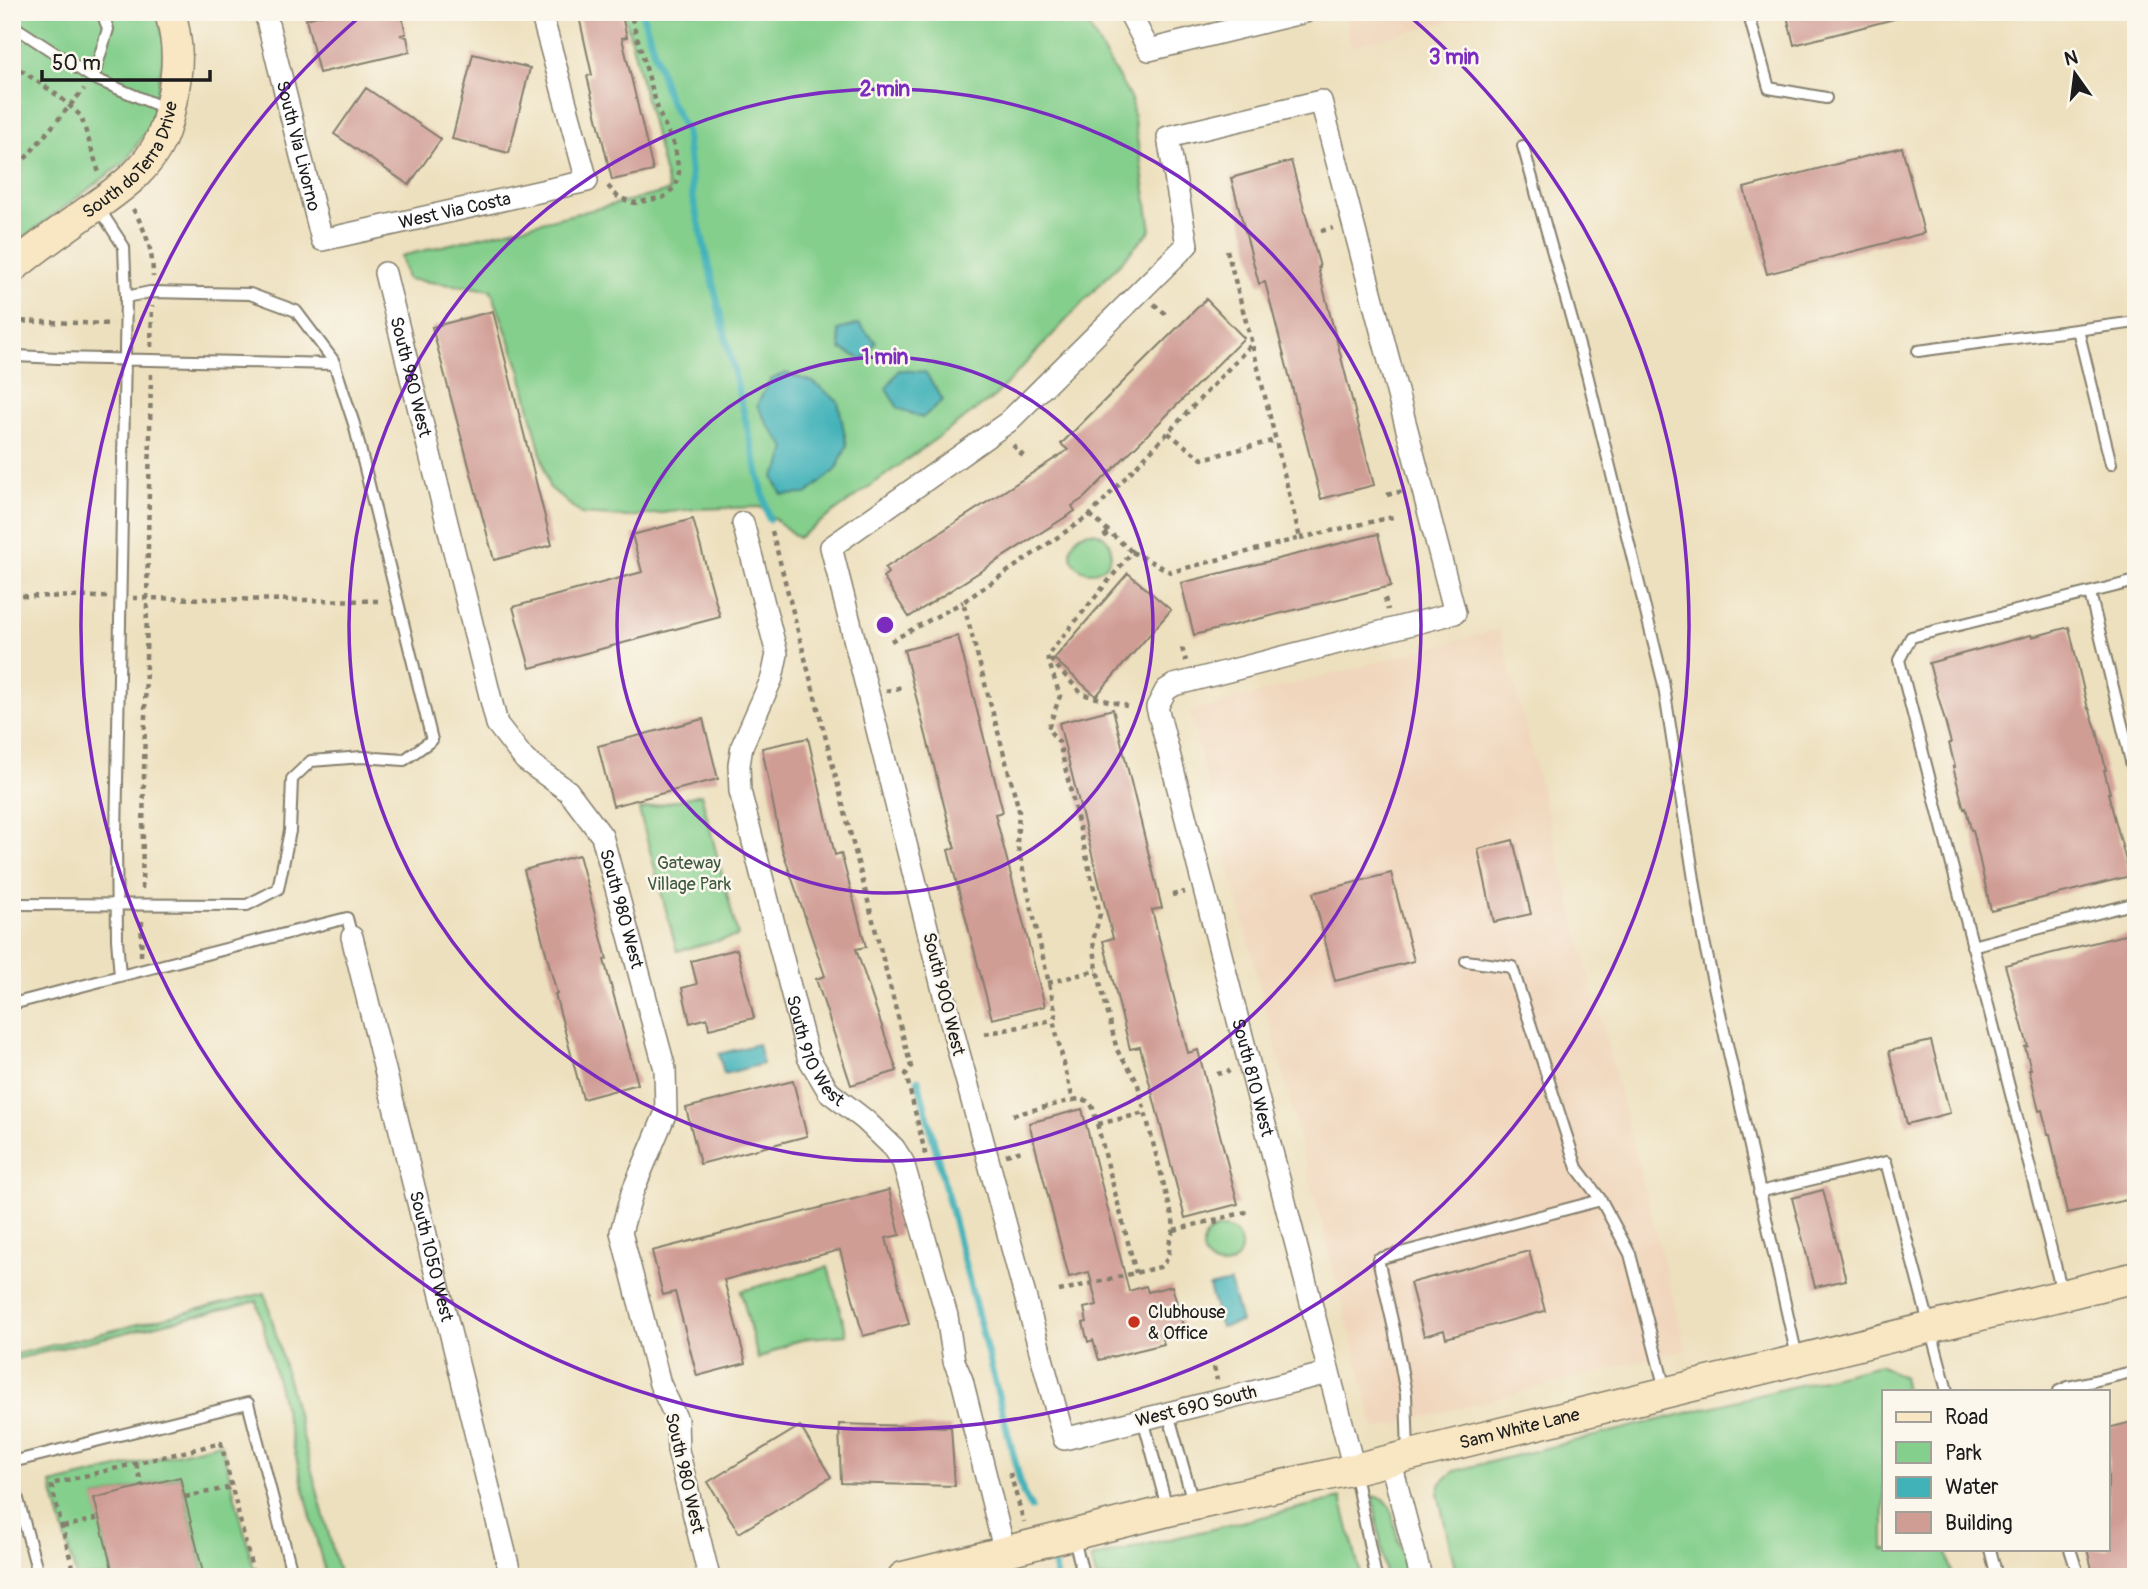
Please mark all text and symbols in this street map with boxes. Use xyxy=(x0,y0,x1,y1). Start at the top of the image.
scale bar xyxy=(42,38,210,82)
north arrow xyxy=(2039,38,2110,108)
text: 3 min xyxy=(1429,44,1479,71)
text: N xyxy=(2062,45,2080,72)
text: 50 m xyxy=(52,50,101,77)
text: 2 min xyxy=(860,76,910,103)
street label: South Via Livorno xyxy=(271,78,325,214)
street label: South doTerra Drive xyxy=(78,99,183,224)
street label: West Via Costa xyxy=(397,187,513,235)
street label: South 980 West xyxy=(384,315,436,440)
text: 1 min xyxy=(862,344,909,371)
centre of rings xyxy=(873,613,897,637)
street label: South 980 West xyxy=(594,846,649,972)
park label: Gateway Village Park xyxy=(647,852,732,896)
street label: South 900 West xyxy=(917,930,970,1059)
street label: South 910 West xyxy=(781,993,849,1112)
street label: South 810 West xyxy=(1226,1016,1279,1140)
street label: South 1050 West xyxy=(404,1189,458,1325)
place label: Clubhouse & Office xyxy=(1148,1301,1225,1345)
marker: Clubhouse & Office xyxy=(1126,1314,1142,1330)
street label: West 690 South xyxy=(1133,1380,1259,1433)
legend xyxy=(1882,1390,2110,1550)
street label: Sam White Lane xyxy=(1457,1403,1582,1455)
text: Road xyxy=(1945,1404,1989,1431)
street label: South 980 West xyxy=(659,1411,710,1536)
text: Park xyxy=(1945,1440,1982,1467)
text: Water xyxy=(1945,1474,1999,1501)
text: Building xyxy=(1945,1510,2012,1537)

